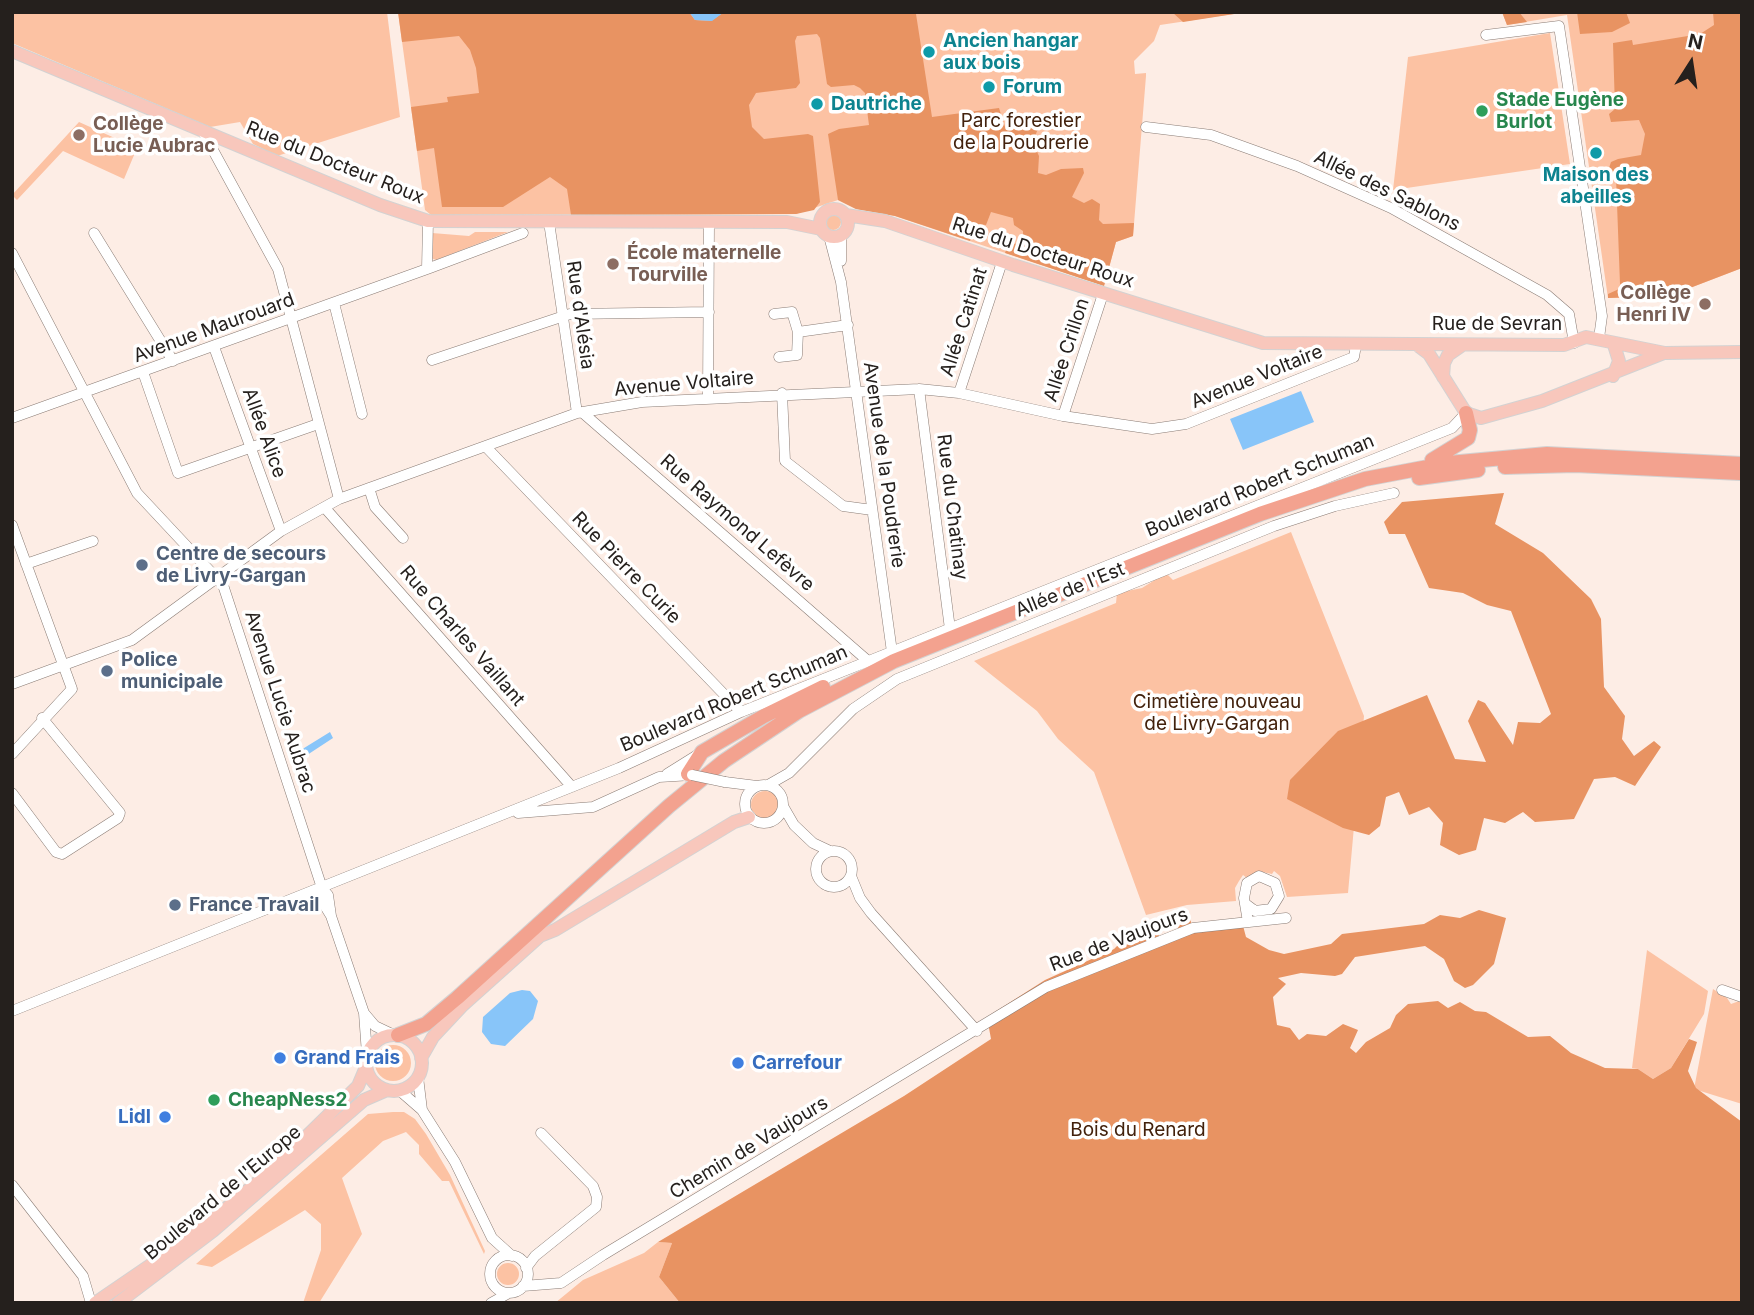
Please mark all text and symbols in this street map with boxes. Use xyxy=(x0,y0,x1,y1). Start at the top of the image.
north arrow xyxy=(1656,28,1726,98)
text: N xyxy=(1686,29,1705,55)
place label: Ancien hangar aux bois xyxy=(943,30,1078,74)
marker: Ancien hangar aux bois xyxy=(921,44,937,60)
place label: Forum xyxy=(1003,76,1062,98)
marker: Forum xyxy=(981,79,997,95)
place label: Stade Eugène Burlot xyxy=(1496,89,1624,133)
place label: Dautriche xyxy=(831,93,922,115)
marker: Dautriche xyxy=(809,96,825,112)
marker: Stade Eugène Burlot xyxy=(1474,103,1490,119)
park label: Parc forestier de la Poudrerie xyxy=(953,110,1089,154)
place label: Collège Lucie Aubrac xyxy=(93,113,215,157)
street label: Rue du Docteur Roux xyxy=(243,117,427,209)
marker: Collège Lucie Aubrac xyxy=(71,127,87,143)
marker: Maison des abeilles xyxy=(1588,145,1604,161)
street label: Allée des Sablons xyxy=(1310,146,1464,236)
place label: Maison des abeilles xyxy=(1543,164,1649,208)
street label: Rue du Docteur Roux xyxy=(949,213,1137,293)
place label: École maternelle Tourville xyxy=(627,242,781,286)
marker: École maternelle Tourville xyxy=(605,256,621,272)
street label: Rue d'Alésia xyxy=(561,259,599,371)
street label: Allée Catinat xyxy=(936,265,992,379)
place label: Collège Henri IV xyxy=(1617,282,1691,326)
street label: Avenue Maurouard xyxy=(130,288,298,368)
street label: Allée Crillon xyxy=(1040,295,1094,405)
marker: Collège Henri IV xyxy=(1697,296,1713,312)
street label: Rue de Sevran xyxy=(1432,313,1562,335)
street label: Avenue Voltaire xyxy=(1188,340,1326,414)
street label: Avenue de la Poudrerie xyxy=(858,360,910,570)
street label: Avenue Voltaire xyxy=(613,367,755,401)
street label: Allée Alice xyxy=(237,385,291,481)
street label: Boulevard Robert Schuman xyxy=(1142,430,1378,542)
street label: Rue du Chatinay xyxy=(932,433,972,581)
street label: Rue Raymond Lefèvre xyxy=(655,450,819,596)
street label: Rue Pierre Curie xyxy=(567,507,685,629)
place label: Centre de secours de Livry-Gargan xyxy=(156,543,326,587)
marker: Centre de secours de Livry-Gargan xyxy=(134,557,150,573)
street label: Allée de l'Est xyxy=(1012,558,1128,622)
street label: Rue Charles Vaillant xyxy=(395,561,529,711)
street label: Avenue Lucie Aubrac xyxy=(240,608,320,796)
street label: Boulevard Robert Schuman xyxy=(617,641,851,757)
place label: Police municipale xyxy=(121,649,223,693)
marker: Police municipale xyxy=(99,663,115,679)
park label: Cimetière nouveau de Livry-Gargan xyxy=(1133,691,1301,735)
place label: France Travail xyxy=(189,894,319,916)
marker: France Travail xyxy=(167,897,183,913)
street label: Rue de Vaujours xyxy=(1047,903,1191,977)
place label: Grand Frais xyxy=(294,1047,400,1069)
marker: Grand Frais xyxy=(272,1050,288,1066)
place label: Carrefour xyxy=(752,1052,842,1074)
marker: Carrefour xyxy=(730,1055,746,1071)
place label: CheapNess2 xyxy=(228,1089,347,1111)
marker: CheapNess2 xyxy=(206,1092,222,1108)
street label: Chemin de Vaujours xyxy=(666,1092,832,1204)
place label: Lidl xyxy=(118,1106,151,1128)
marker: Lidl xyxy=(157,1109,173,1125)
park label: Bois du Renard xyxy=(1070,1119,1206,1141)
street label: Boulevard de l'Europe xyxy=(140,1121,306,1265)

